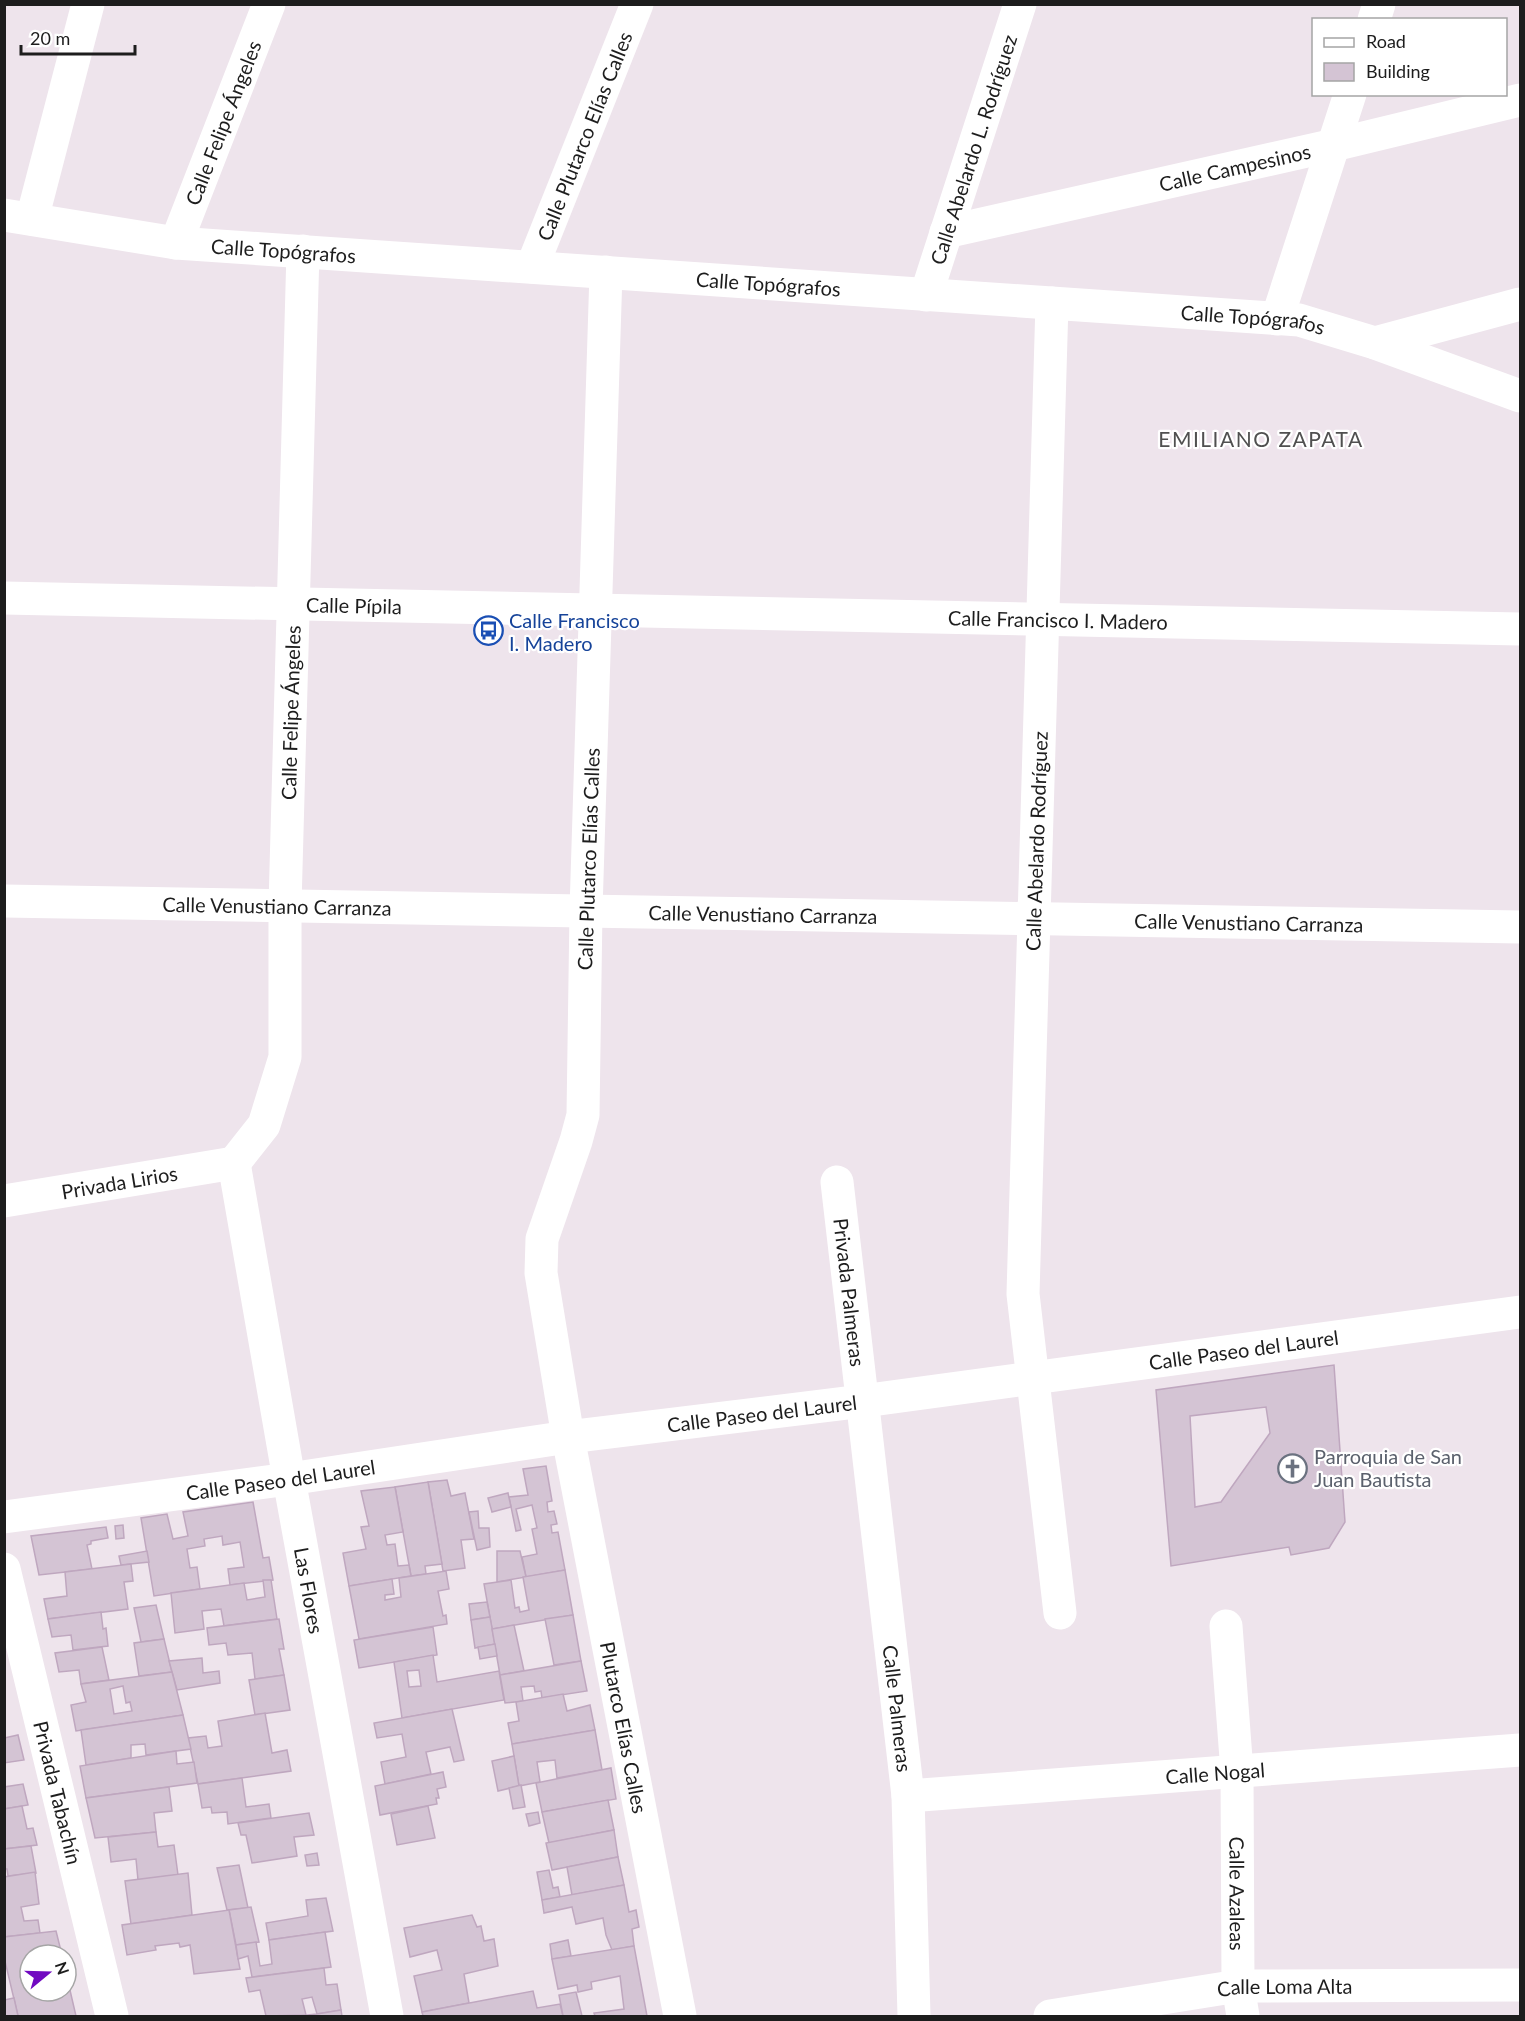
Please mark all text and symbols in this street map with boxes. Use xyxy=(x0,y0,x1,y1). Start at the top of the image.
scale bar xyxy=(21,18,135,56)
legend xyxy=(1312,18,1507,96)
text: 20 m xyxy=(30,27,70,49)
street label: Calle Plutarco Elías Calles xyxy=(532,28,637,244)
text: Road xyxy=(1366,30,1406,52)
street label: Calle Abelardo L. Rodríguez xyxy=(925,31,1021,267)
street label: Calle Felipe Ángeles xyxy=(180,37,266,209)
text: Building xyxy=(1366,60,1430,82)
street label: Calle Campesinos xyxy=(1157,139,1313,196)
street label: Calle Topógrafos xyxy=(210,233,357,267)
street label: Calle Topógrafos xyxy=(695,267,842,301)
street label: Calle Topógrafos xyxy=(1180,300,1328,339)
district label: EMILIANO ZAPATA xyxy=(1158,426,1364,451)
street label: Calle Pípila xyxy=(306,592,402,618)
street label: Calle Francisco I. Madero xyxy=(948,605,1168,634)
place label: Calle Francisco I. Madero xyxy=(509,608,640,655)
bus stop icon: Calle Francisco I. Madero xyxy=(472,615,504,647)
street label: Calle Felipe Ángeles xyxy=(276,625,305,800)
street label: Calle Abelardo Rodríguez xyxy=(1020,731,1052,951)
street label: Calle Plutarco Elías Calles xyxy=(572,747,604,971)
street label: Calle Venustiano Carranza xyxy=(162,892,392,920)
street label: Calle Venustiano Carranza xyxy=(648,900,878,928)
street label: Calle Venustiano Carranza xyxy=(1134,908,1364,936)
street label: Privada Lirios xyxy=(60,1161,179,1203)
street label: Privada Palmeras xyxy=(829,1217,870,1368)
street label: Calle Paseo del Laurel xyxy=(1147,1325,1340,1374)
street label: Calle Paseo del Laurel xyxy=(666,1390,858,1437)
place label: Parroquia de San Juan Bautista xyxy=(1314,1444,1462,1491)
church icon: Parroquia de San Juan Bautista xyxy=(1277,1452,1309,1484)
street label: Calle Paseo del Laurel xyxy=(184,1454,377,1505)
street label: Las Flores xyxy=(290,1545,329,1636)
street label: Plutarco Elías Calles xyxy=(596,1639,653,1815)
street label: Calle Palmeras xyxy=(879,1644,917,1773)
street label: Privada Tabachín xyxy=(29,1718,87,1867)
street label: Calle Nogal xyxy=(1164,1757,1266,1789)
street label: Calle Azaleas xyxy=(1225,1836,1250,1951)
north arrow xyxy=(18,1943,78,2003)
text: N xyxy=(52,1959,74,1977)
street label: Calle Loma Alta xyxy=(1215,1974,1352,2001)

